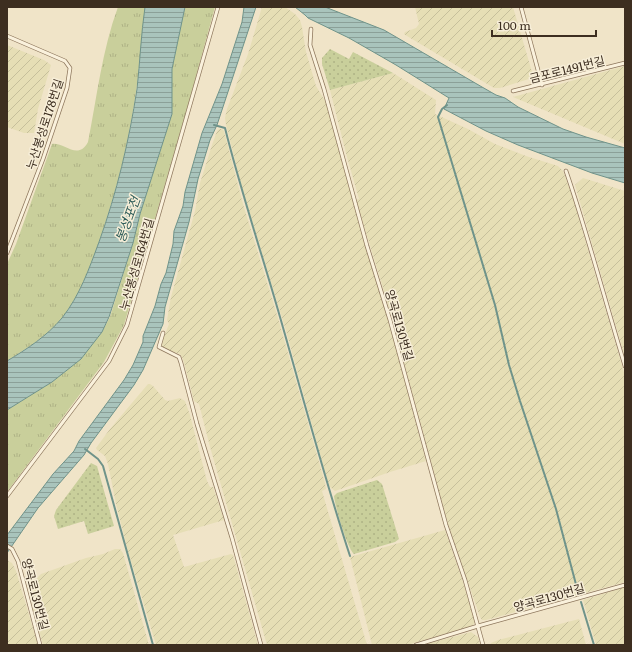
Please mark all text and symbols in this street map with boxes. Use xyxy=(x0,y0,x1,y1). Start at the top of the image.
scale bar xyxy=(492,12,596,38)
text: 100 m xyxy=(498,16,531,34)
street label: 금포로1491번길 xyxy=(527,51,607,87)
street label: 누산봉성로178번길 xyxy=(21,76,67,172)
water label: 봉성포천 xyxy=(110,192,144,245)
street label: 누산봉성로164번길 xyxy=(114,216,158,312)
street label: 양곡로130번길 xyxy=(381,287,419,363)
street label: 양곡로130번길 xyxy=(18,556,54,632)
street label: 양곡로130번길 xyxy=(511,578,587,616)

